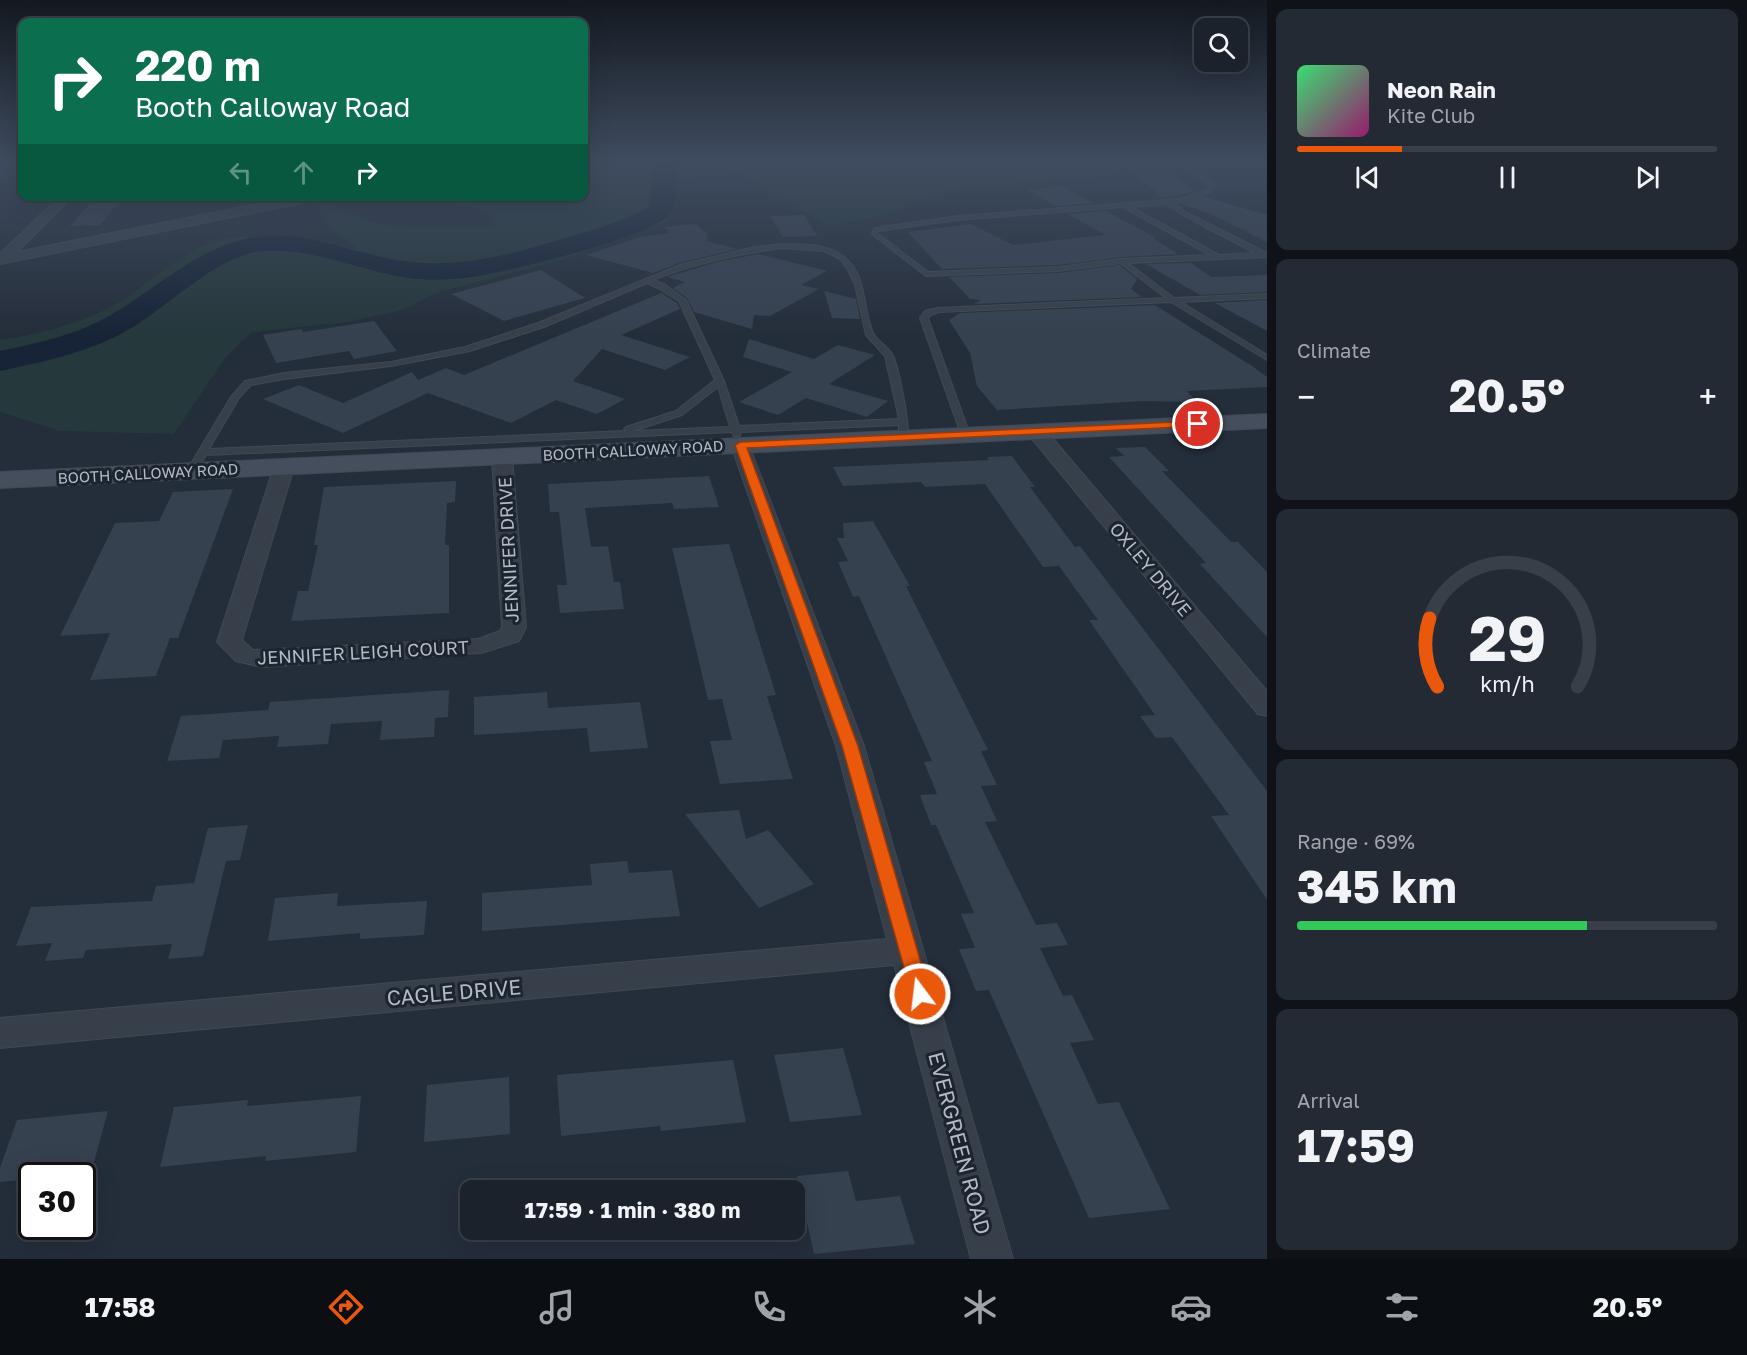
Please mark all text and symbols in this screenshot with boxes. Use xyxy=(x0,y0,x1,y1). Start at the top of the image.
map controls xyxy=(1194,18,1248,72)
button: search xyxy=(1194,18,1248,72)
text: 220 m xyxy=(135,40,261,90)
icon: right xyxy=(36,42,114,120)
text: Neon Rain xyxy=(1387,76,1496,103)
text: Booth Calloway Road xyxy=(135,91,410,123)
text: Kite Club xyxy=(1387,103,1475,127)
icon: left xyxy=(224,156,257,189)
icon: ahead xyxy=(287,156,320,189)
icon: right xyxy=(350,156,383,189)
icon: previous xyxy=(1351,161,1384,194)
icon: pause xyxy=(1491,161,1524,194)
icon: next xyxy=(1631,161,1664,194)
text: Climate xyxy=(1297,338,1371,362)
text: 20.5° xyxy=(1449,368,1565,422)
text: − xyxy=(1297,377,1315,416)
text: + xyxy=(1699,377,1717,416)
pin xyxy=(1172,398,1223,449)
icon: arrive xyxy=(1181,407,1214,440)
street label: BOOTH CALLOWAY ROAD xyxy=(542,436,724,464)
street label: BOOTH CALLOWAY ROAD xyxy=(57,459,239,487)
street label: JENNIFER DRIVE xyxy=(493,477,523,623)
street label: OXLEY DRIVE xyxy=(1105,518,1197,620)
text: 29 xyxy=(1468,600,1546,675)
street label: JENNIFER LEIGH COURT xyxy=(257,635,469,669)
text: km/h xyxy=(1480,671,1534,697)
text: Range · 69% xyxy=(1297,829,1415,853)
text: 345 km xyxy=(1297,859,1457,913)
position arrow xyxy=(888,962,952,1026)
street label: CAGLE DRIVE xyxy=(386,973,522,1011)
street label: EVERGREEN ROAD xyxy=(923,1049,997,1237)
text: Arrival xyxy=(1297,1088,1360,1112)
text: 17:59 xyxy=(1297,1118,1415,1172)
speed limit sign: 30 xyxy=(18,1162,96,1240)
text: 17:59 · 1 min · 380 m xyxy=(525,1196,740,1223)
icon: directions xyxy=(325,1286,367,1328)
icon: music xyxy=(536,1286,578,1328)
icon: phone xyxy=(748,1286,790,1328)
icon: climate xyxy=(959,1286,1001,1328)
icon: car xyxy=(1170,1286,1212,1328)
icon: filters xyxy=(1381,1286,1423,1328)
text: 17:58 xyxy=(85,1291,156,1323)
text: 20.5° xyxy=(1593,1291,1662,1323)

